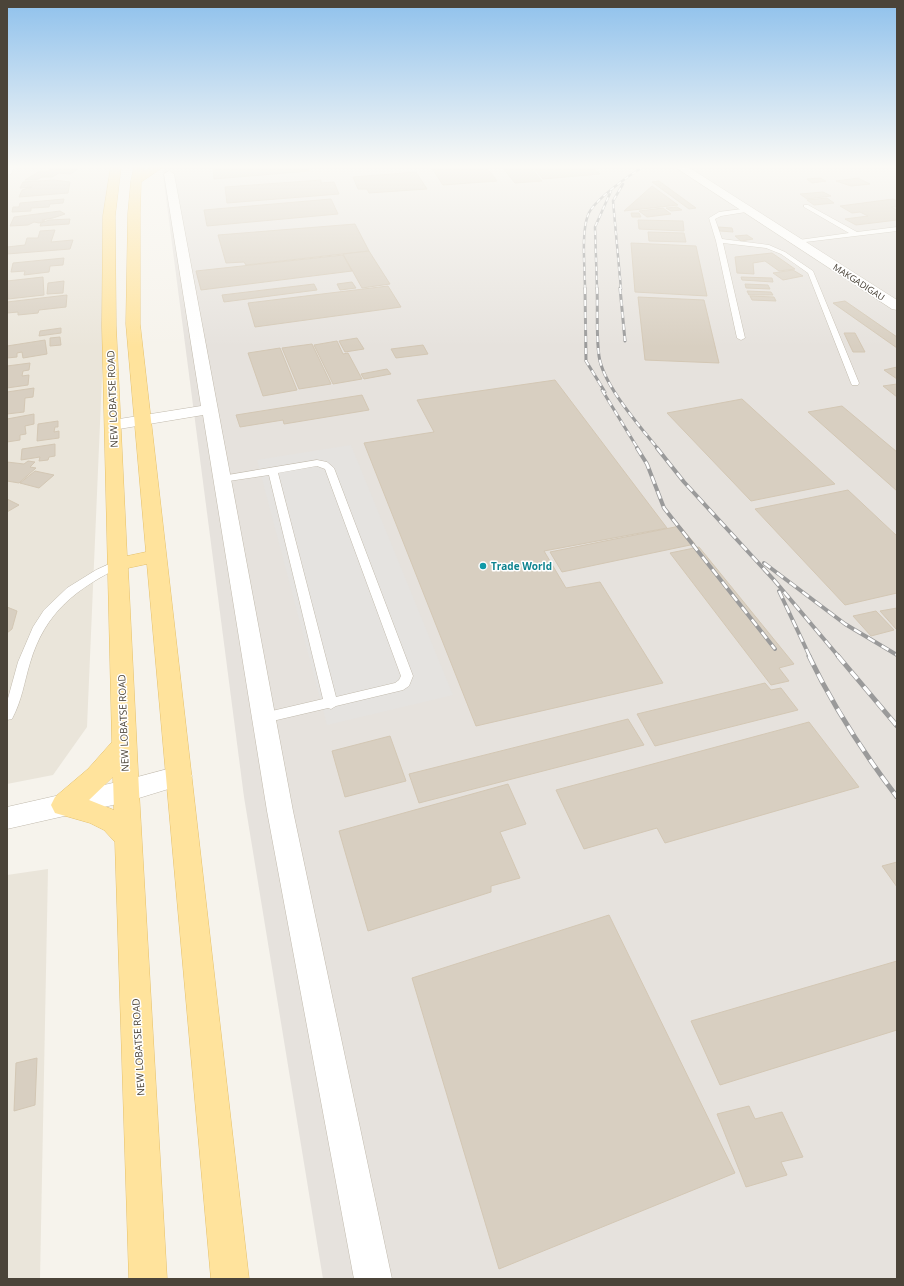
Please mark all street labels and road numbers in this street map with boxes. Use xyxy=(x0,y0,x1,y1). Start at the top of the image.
street label: MAKGADIGAU xyxy=(831,260,887,304)
street label: NEW LOBATSE ROAD xyxy=(103,350,121,448)
street label: NEW LOBATSE ROAD xyxy=(114,674,132,772)
street label: NEW LOBATSE ROAD xyxy=(128,998,148,1096)

